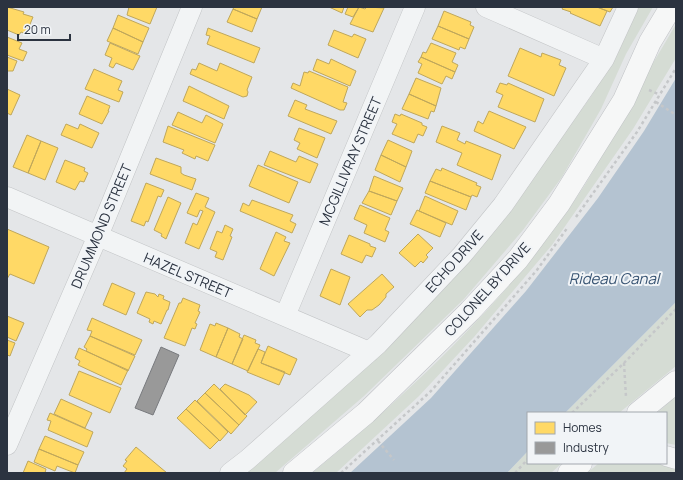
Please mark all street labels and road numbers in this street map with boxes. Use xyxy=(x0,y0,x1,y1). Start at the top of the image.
street label: MCGILLIVRAY STREET xyxy=(314,93,386,228)
street label: DRUMMOND STREET xyxy=(66,160,136,291)
street label: ECHO DRIVE xyxy=(421,226,487,296)
street label: COLONEL BY DRIVE xyxy=(440,238,534,340)
street label: HAZEL STREET xyxy=(141,248,236,302)

